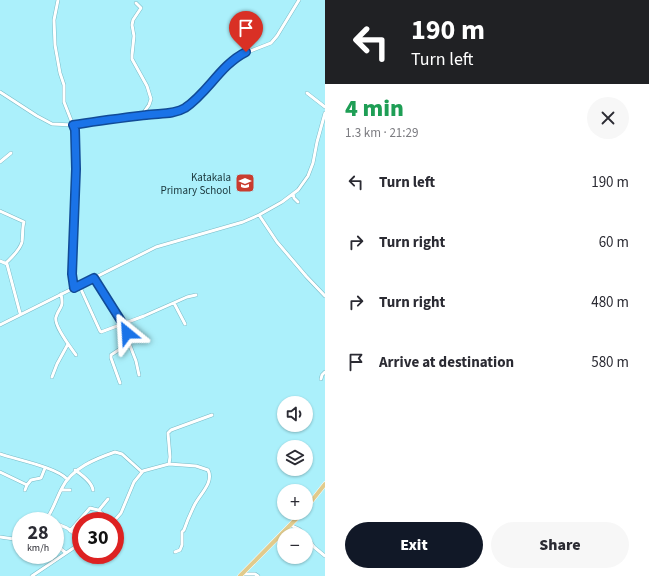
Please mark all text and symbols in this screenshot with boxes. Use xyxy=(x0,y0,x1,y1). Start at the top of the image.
text: 190 m xyxy=(411,10,485,50)
pin xyxy=(229,11,263,52)
icon: left xyxy=(345,16,397,68)
icon: arrive xyxy=(235,17,257,39)
text: Turn left xyxy=(411,47,473,72)
text: 4 min xyxy=(345,91,404,126)
button: close xyxy=(587,97,629,139)
text: 1.3 km · 21:29 xyxy=(345,124,419,142)
place label: Katakala Primary School xyxy=(161,170,231,198)
icon: left xyxy=(345,171,367,193)
school or university icon: Katakala Primary School xyxy=(234,172,256,194)
text: Turn left xyxy=(379,172,435,193)
text: 190 m xyxy=(591,172,629,193)
icon: right xyxy=(345,231,367,253)
text: Turn right xyxy=(379,232,445,253)
text: 60 m xyxy=(599,232,629,253)
icon: right xyxy=(345,291,367,313)
text: Turn right xyxy=(379,292,445,313)
text: 480 m xyxy=(591,292,629,313)
position arrow xyxy=(106,312,148,354)
icon: arrive xyxy=(345,351,367,373)
text: Arrive at destination xyxy=(379,352,514,373)
text: 580 m xyxy=(591,352,629,373)
map controls xyxy=(277,396,313,564)
button: sound xyxy=(277,396,313,432)
button: layers xyxy=(277,440,313,476)
button: + xyxy=(277,484,313,520)
speed limit sign: 30 xyxy=(72,512,124,564)
text: 28 xyxy=(27,519,49,547)
button: Exit xyxy=(345,522,483,568)
button: Share xyxy=(491,522,629,568)
button: − xyxy=(277,528,313,564)
text: km/h xyxy=(27,541,49,555)

